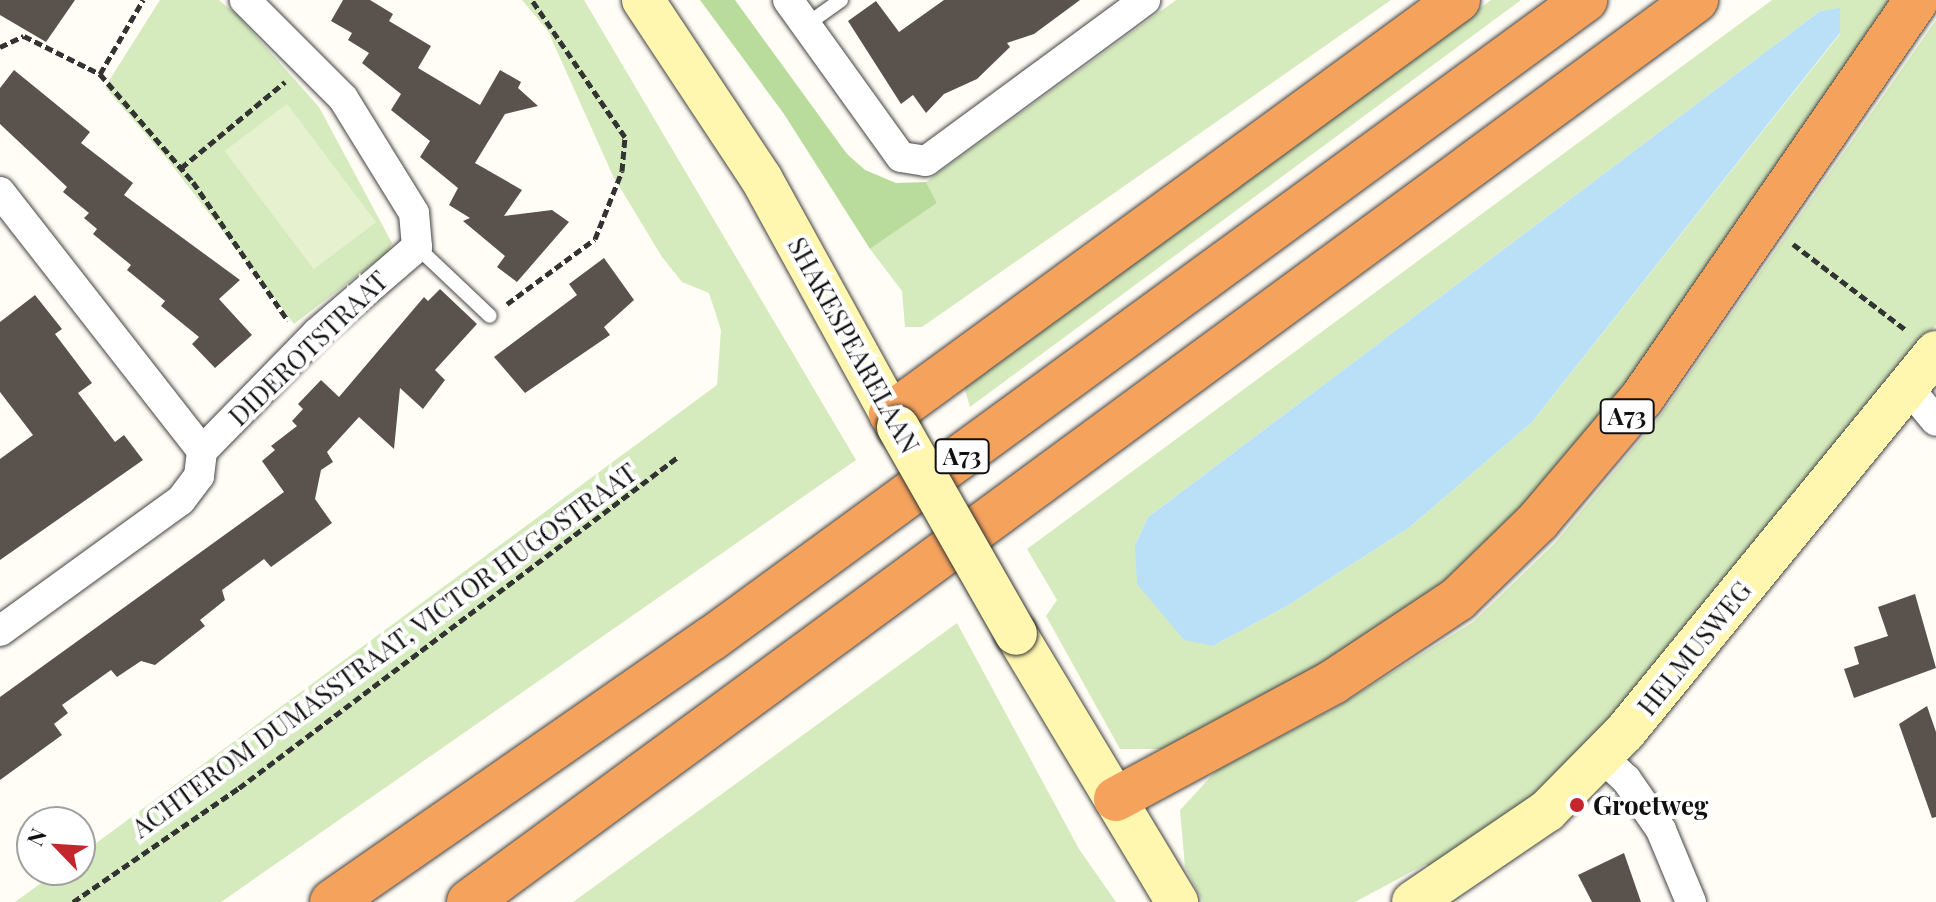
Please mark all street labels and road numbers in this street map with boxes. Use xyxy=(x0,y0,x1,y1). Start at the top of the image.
street label: SHAKESPEARELAAN xyxy=(782,232,926,458)
street label: DIDEROTSTRAAT xyxy=(222,264,394,432)
road number: A73 xyxy=(1599,396,1655,436)
road number: A73 xyxy=(934,436,990,476)
street label: ACHTEROM DUMASSTRAAT, VICTOR HUGOSTRAAT xyxy=(125,456,643,844)
street label: HELMUSWEG xyxy=(1631,575,1757,721)

